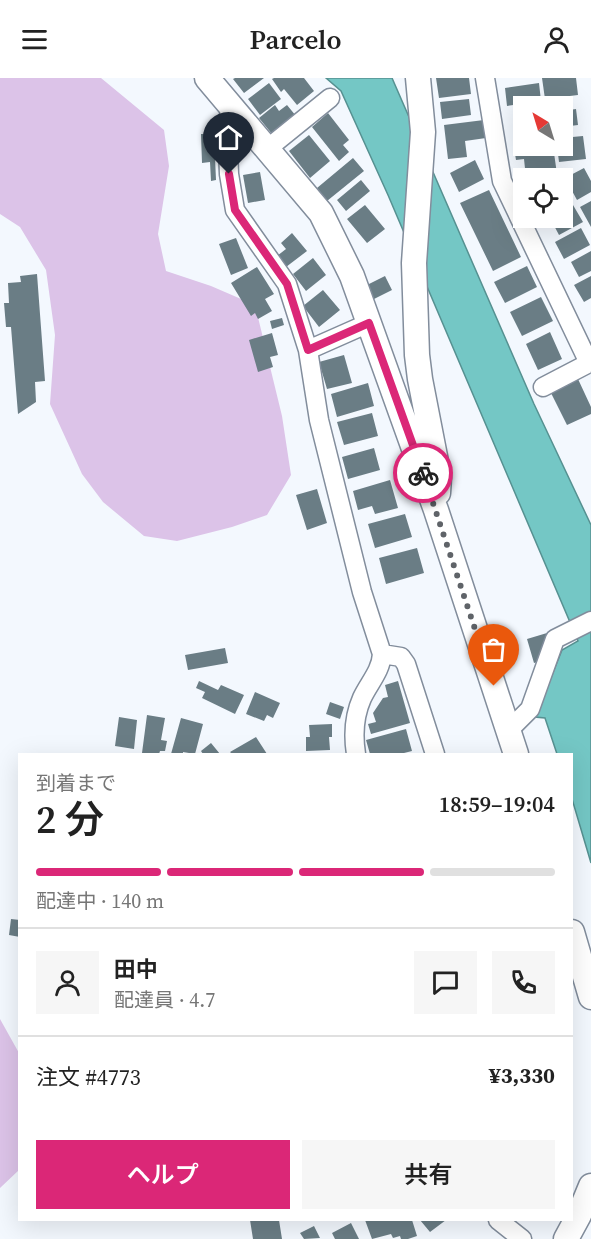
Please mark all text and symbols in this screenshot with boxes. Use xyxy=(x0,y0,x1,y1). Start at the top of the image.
text: Parcelo xyxy=(250,21,341,58)
icon: menu xyxy=(18,23,51,56)
icon: person xyxy=(540,23,573,56)
north arrow xyxy=(513,96,573,156)
map controls xyxy=(513,96,573,228)
pin xyxy=(203,112,254,174)
icon: home xyxy=(212,121,245,154)
button: locate xyxy=(513,168,573,228)
courier xyxy=(393,443,453,503)
icon: bike xyxy=(407,457,440,490)
pin xyxy=(468,624,519,686)
icon: bag xyxy=(477,633,510,666)
text: 到着まで xyxy=(36,769,116,797)
text: 18:59–19:04 xyxy=(439,789,555,819)
text: 2 分 xyxy=(36,793,104,846)
text: 配達中 · 140 m xyxy=(36,887,164,915)
button: person xyxy=(36,951,99,1014)
button: chat xyxy=(414,951,477,1014)
button: phone xyxy=(492,951,555,1014)
text: 田中 xyxy=(114,954,158,984)
text: 配達員 · 4.7 xyxy=(114,986,215,1014)
text: ¥3,330 xyxy=(489,1060,555,1090)
text: 注文 #4773 xyxy=(36,1062,141,1092)
button: ヘルプ xyxy=(36,1140,290,1209)
button: 共有 xyxy=(302,1140,555,1209)

